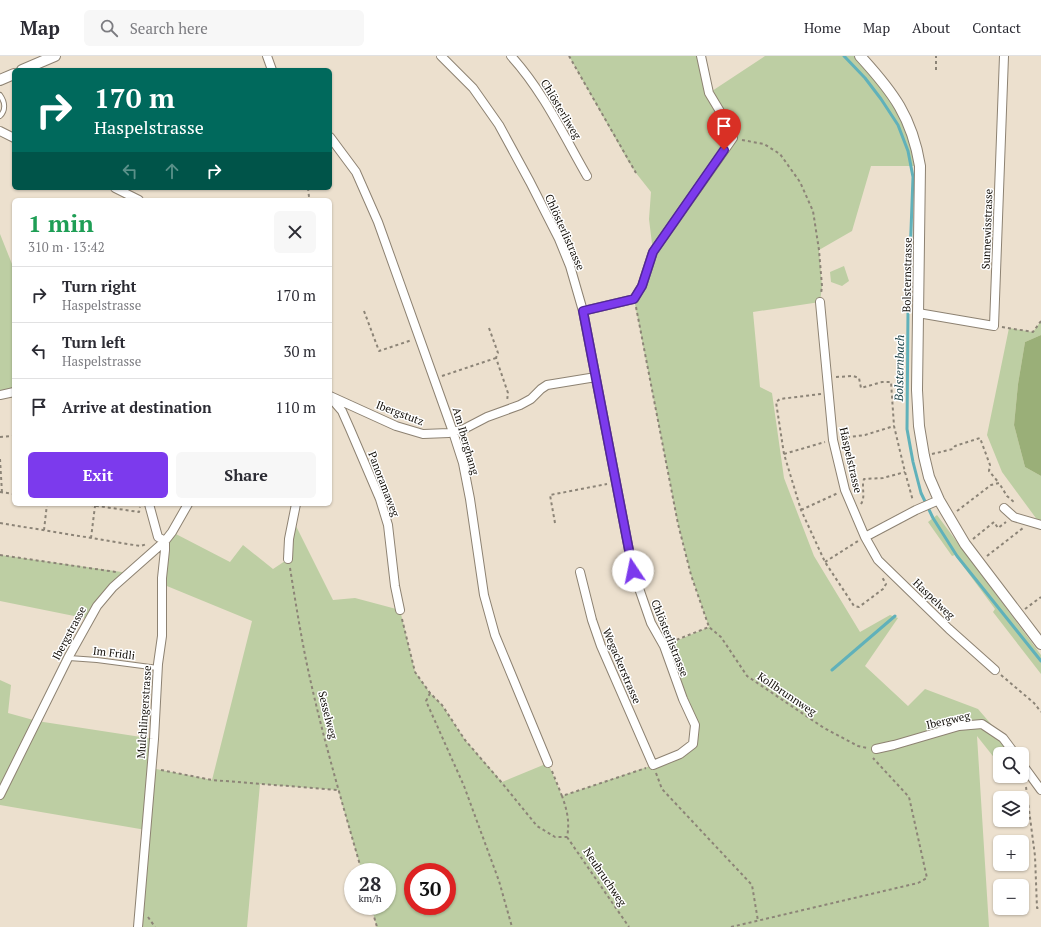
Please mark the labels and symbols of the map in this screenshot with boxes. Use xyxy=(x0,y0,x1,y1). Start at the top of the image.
street label: Chlösterliweg xyxy=(538,77,584,142)
pin xyxy=(707,109,741,150)
street label: Sunnewisstrasse xyxy=(979,188,995,270)
street label: Chlösterlistrasse xyxy=(542,192,588,273)
street label: Bolsternstrasse xyxy=(899,237,915,313)
water label: Bolsternbach xyxy=(891,334,907,403)
street label: Ibergstutz xyxy=(374,398,426,428)
street label: Am Iberghang xyxy=(450,406,482,477)
street label: Haspelstrasse xyxy=(837,426,865,495)
street label: Panoramaweg xyxy=(365,449,403,519)
position arrow xyxy=(612,550,654,592)
street label: Haspelweg xyxy=(910,576,958,622)
street label: Chlösterlistrasse xyxy=(648,597,692,679)
street label: Ibergstrasse xyxy=(49,603,89,662)
street label: Wegackerstrasse xyxy=(600,626,644,706)
street label: Im Fridli xyxy=(92,643,136,663)
street label: Mulchlingerstrasse xyxy=(134,665,154,759)
street label: Kollbrunnweg xyxy=(755,669,819,719)
street label: Sesselweg xyxy=(315,690,341,741)
street label: Ibergweg xyxy=(925,708,972,732)
street label: Neubruchweg xyxy=(580,845,630,909)
speed limit sign: 30 xyxy=(404,863,456,915)

